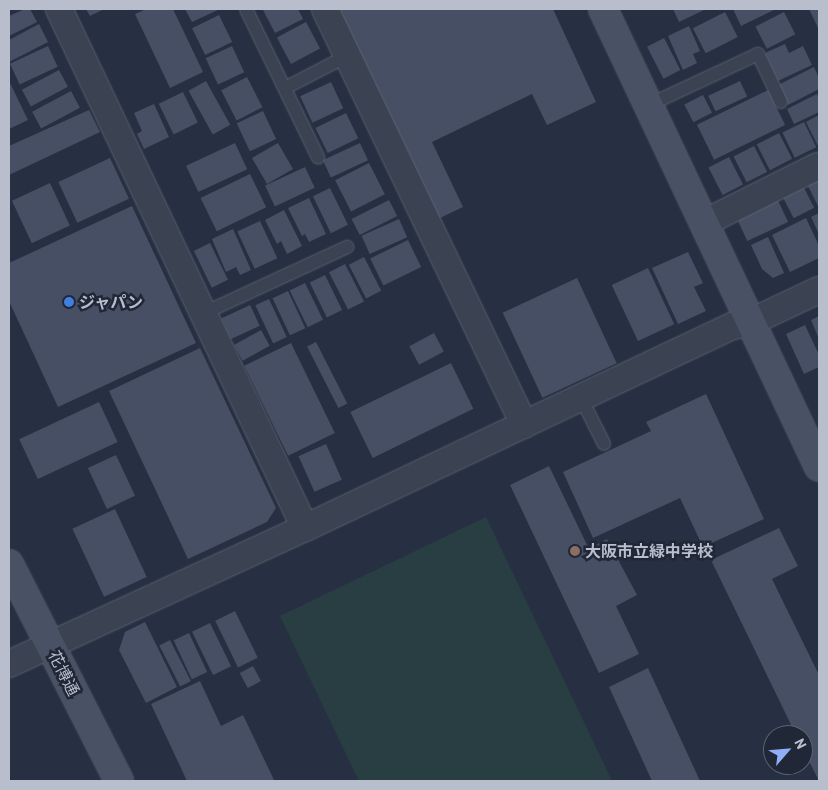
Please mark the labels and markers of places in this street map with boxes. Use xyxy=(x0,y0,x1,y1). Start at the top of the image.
place label: ジャパン xyxy=(79,292,143,312)
marker: ジャパン xyxy=(63,296,75,308)
place label: 大阪市立緑中学校 xyxy=(585,541,713,561)
marker: 大阪市立緑中学校 xyxy=(569,545,581,557)

